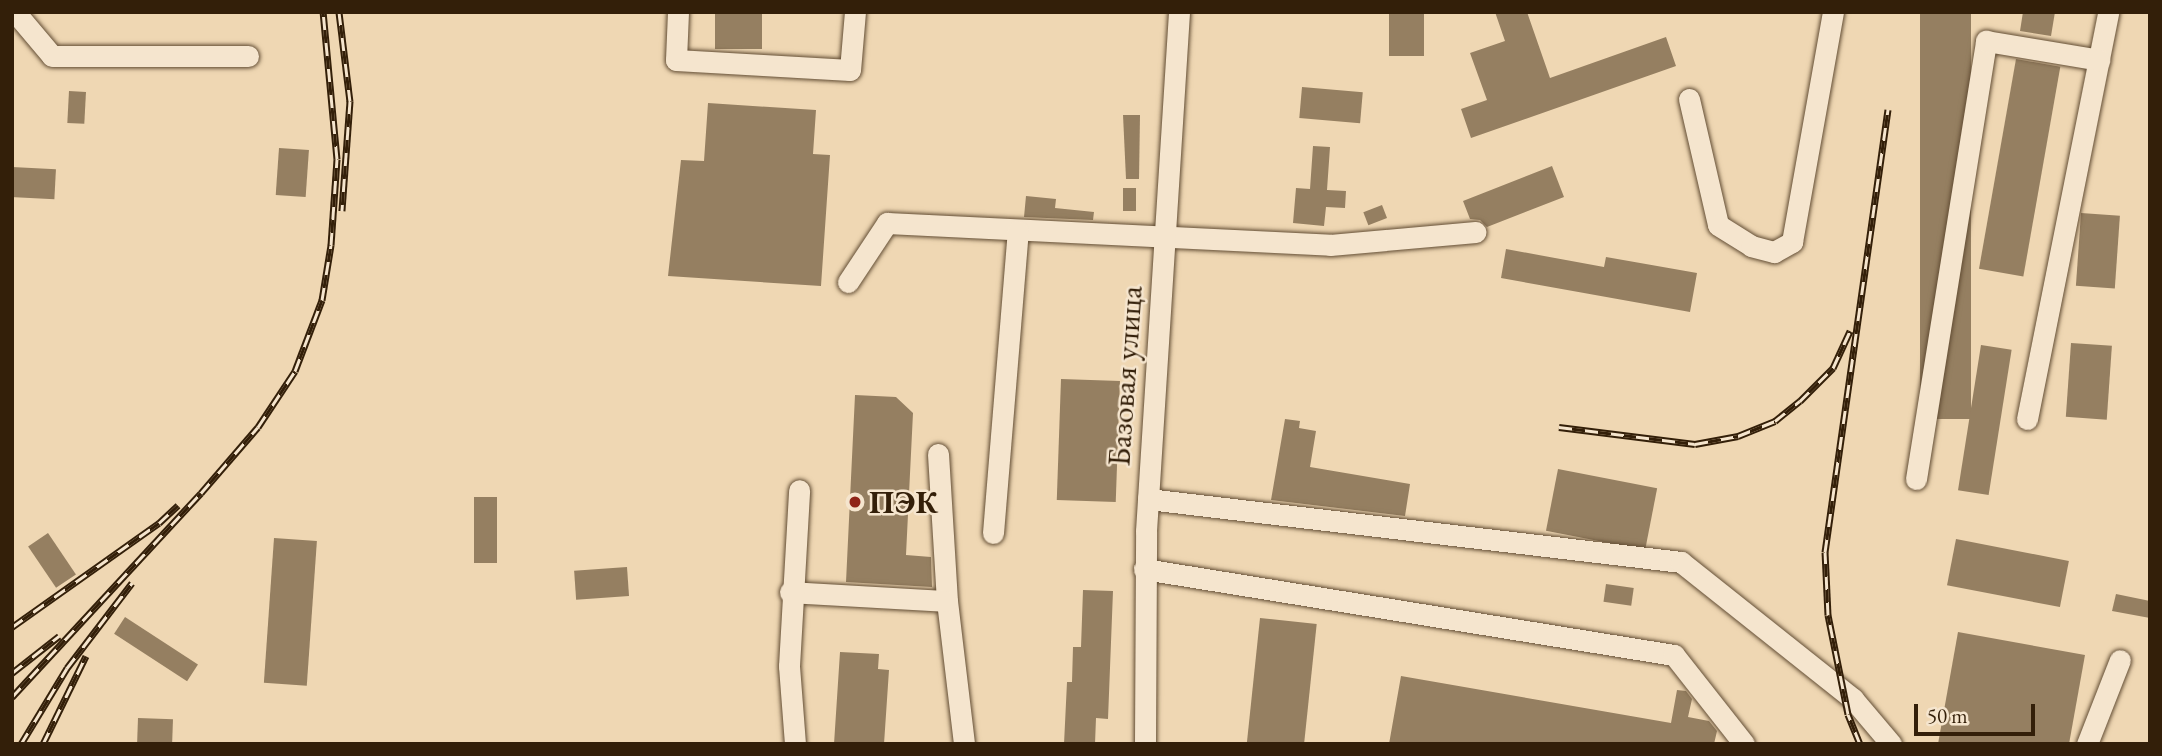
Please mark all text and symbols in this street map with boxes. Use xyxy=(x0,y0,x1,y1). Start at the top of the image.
street label: Базовая улица xyxy=(1100,284,1150,468)
place label: ПЭК xyxy=(869,483,938,521)
marker: ПЭК xyxy=(847,494,863,510)
scale bar xyxy=(1917,690,2038,734)
text: 50 m xyxy=(1927,702,1968,729)

